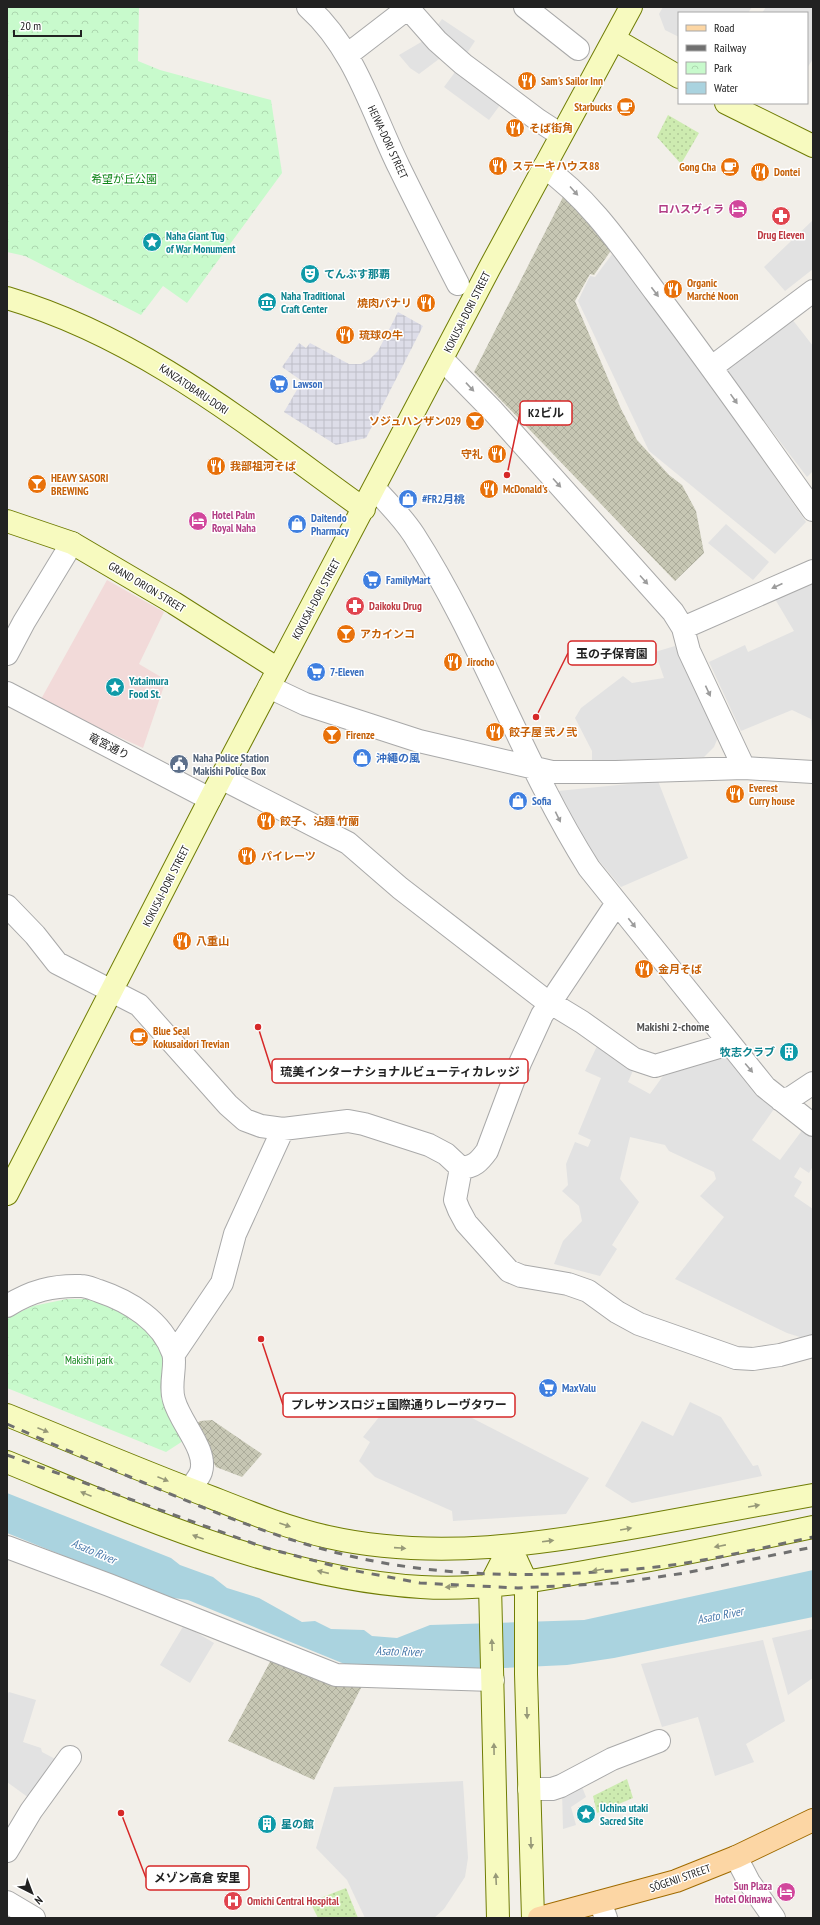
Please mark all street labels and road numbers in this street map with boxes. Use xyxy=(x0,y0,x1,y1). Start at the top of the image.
street label: HEIWA-DORI STREET xyxy=(365,103,411,181)
street label: KOKUSAI-DORI STREET xyxy=(440,269,494,355)
street label: KANZATOBARU-DORI xyxy=(157,361,231,417)
street label: KOKUSAI-DORI STREET xyxy=(289,556,343,642)
street label: GRAND ORION STREET xyxy=(106,559,188,615)
street label: 竜宮通り xyxy=(86,730,132,762)
street label: KOKUSAI-DORI STREET xyxy=(139,843,193,929)
street label: SŌGENJI STREET xyxy=(648,1861,712,1895)

